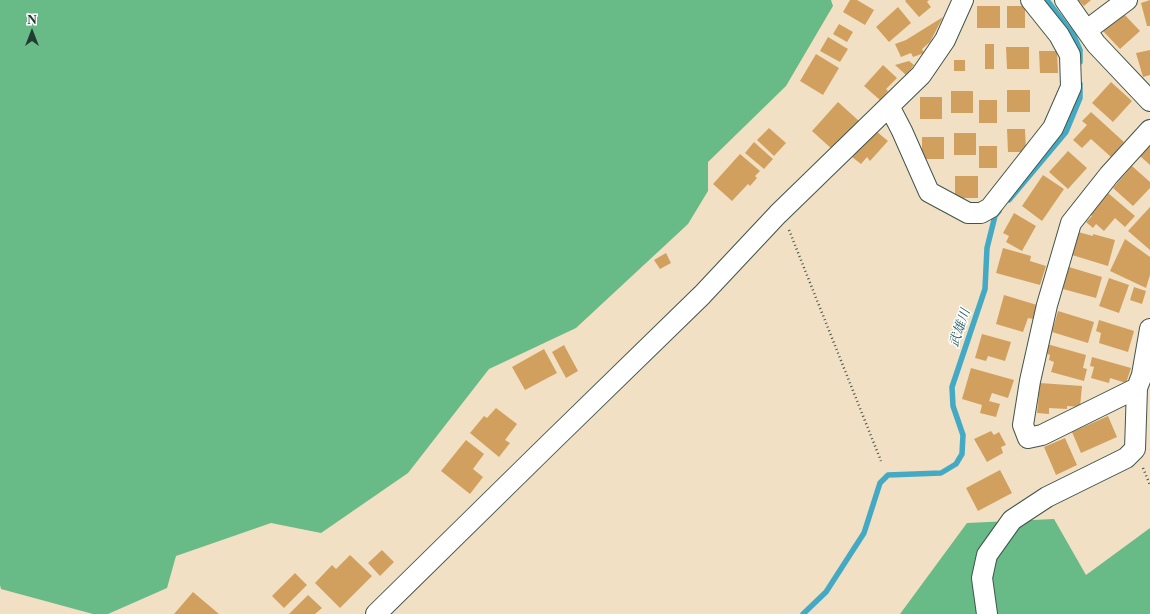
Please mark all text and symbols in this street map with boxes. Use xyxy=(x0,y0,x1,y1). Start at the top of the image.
north arrow xyxy=(12,12,52,52)
text: N xyxy=(27,13,37,27)
water label: 武雄川 xyxy=(946,307,974,349)

